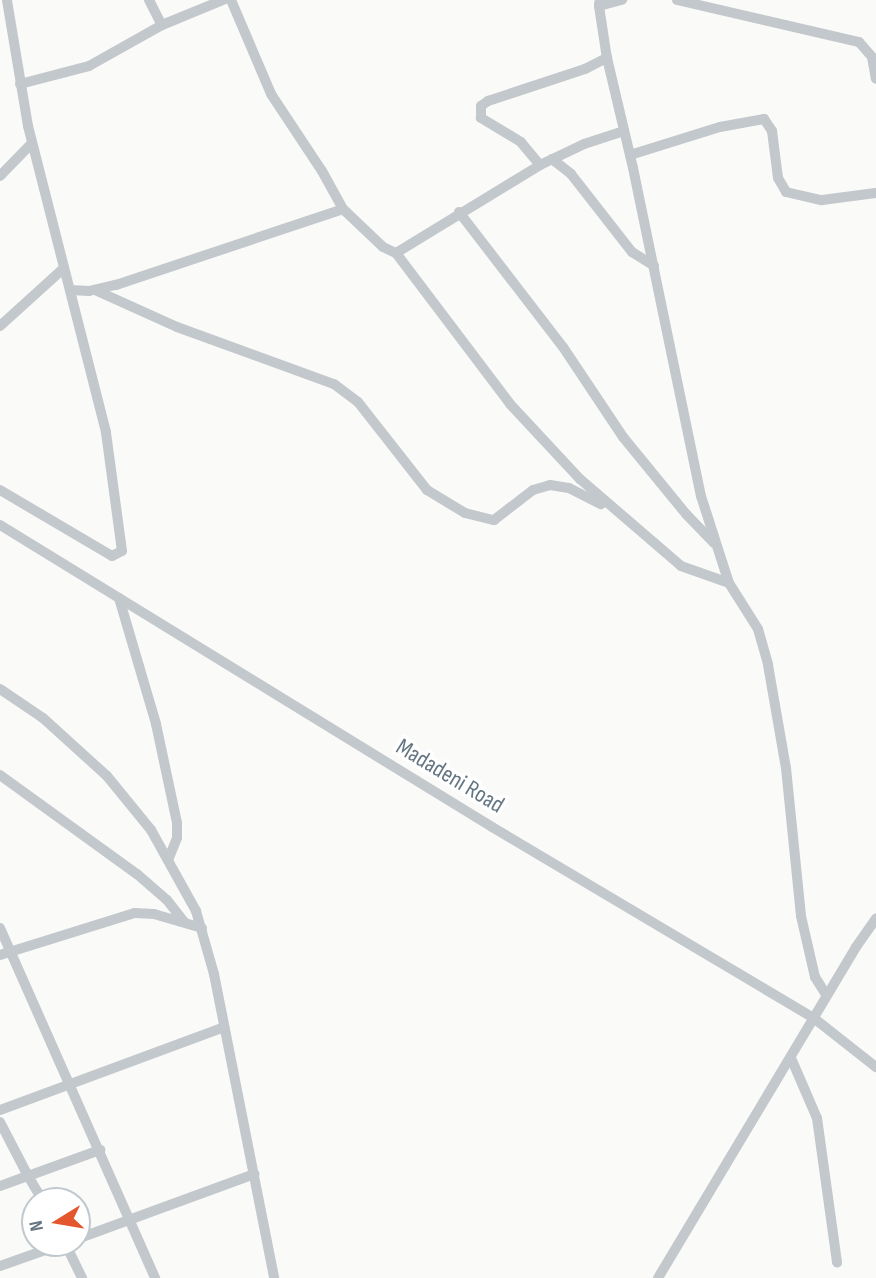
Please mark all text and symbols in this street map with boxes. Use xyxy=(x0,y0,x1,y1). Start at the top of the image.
street label: Madadeni Road xyxy=(391,733,509,819)
north arrow xyxy=(21,1187,91,1257)
text: N xyxy=(25,1219,49,1233)

